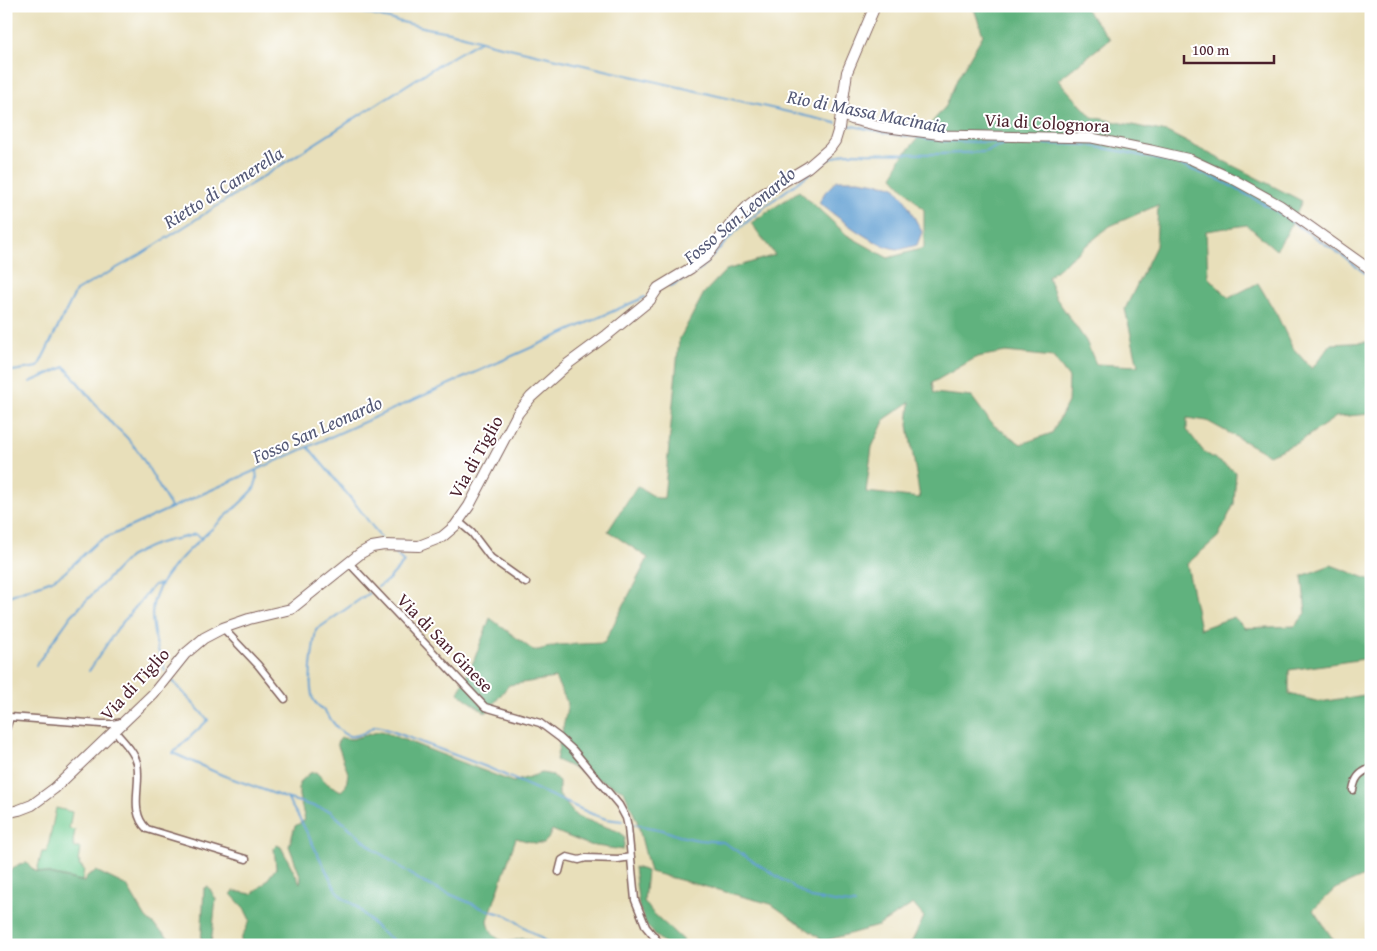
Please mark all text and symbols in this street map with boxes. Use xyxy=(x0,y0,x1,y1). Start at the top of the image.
scale bar xyxy=(1184,32,1274,64)
text: 100 m xyxy=(1192,39,1230,60)
water label: Rio di Massa Macinaia xyxy=(784,82,949,140)
street label: Via di Colognora xyxy=(984,106,1111,139)
water label: Rietto di Camerella xyxy=(157,139,289,236)
water label: Fosso San Leonardo xyxy=(676,160,801,271)
water label: Fosso San Leonardo xyxy=(247,388,386,471)
street label: Via di Tiglio xyxy=(442,410,510,503)
street label: Via di San Ginese xyxy=(391,587,500,698)
street label: Via di Tiglio xyxy=(94,641,176,726)

